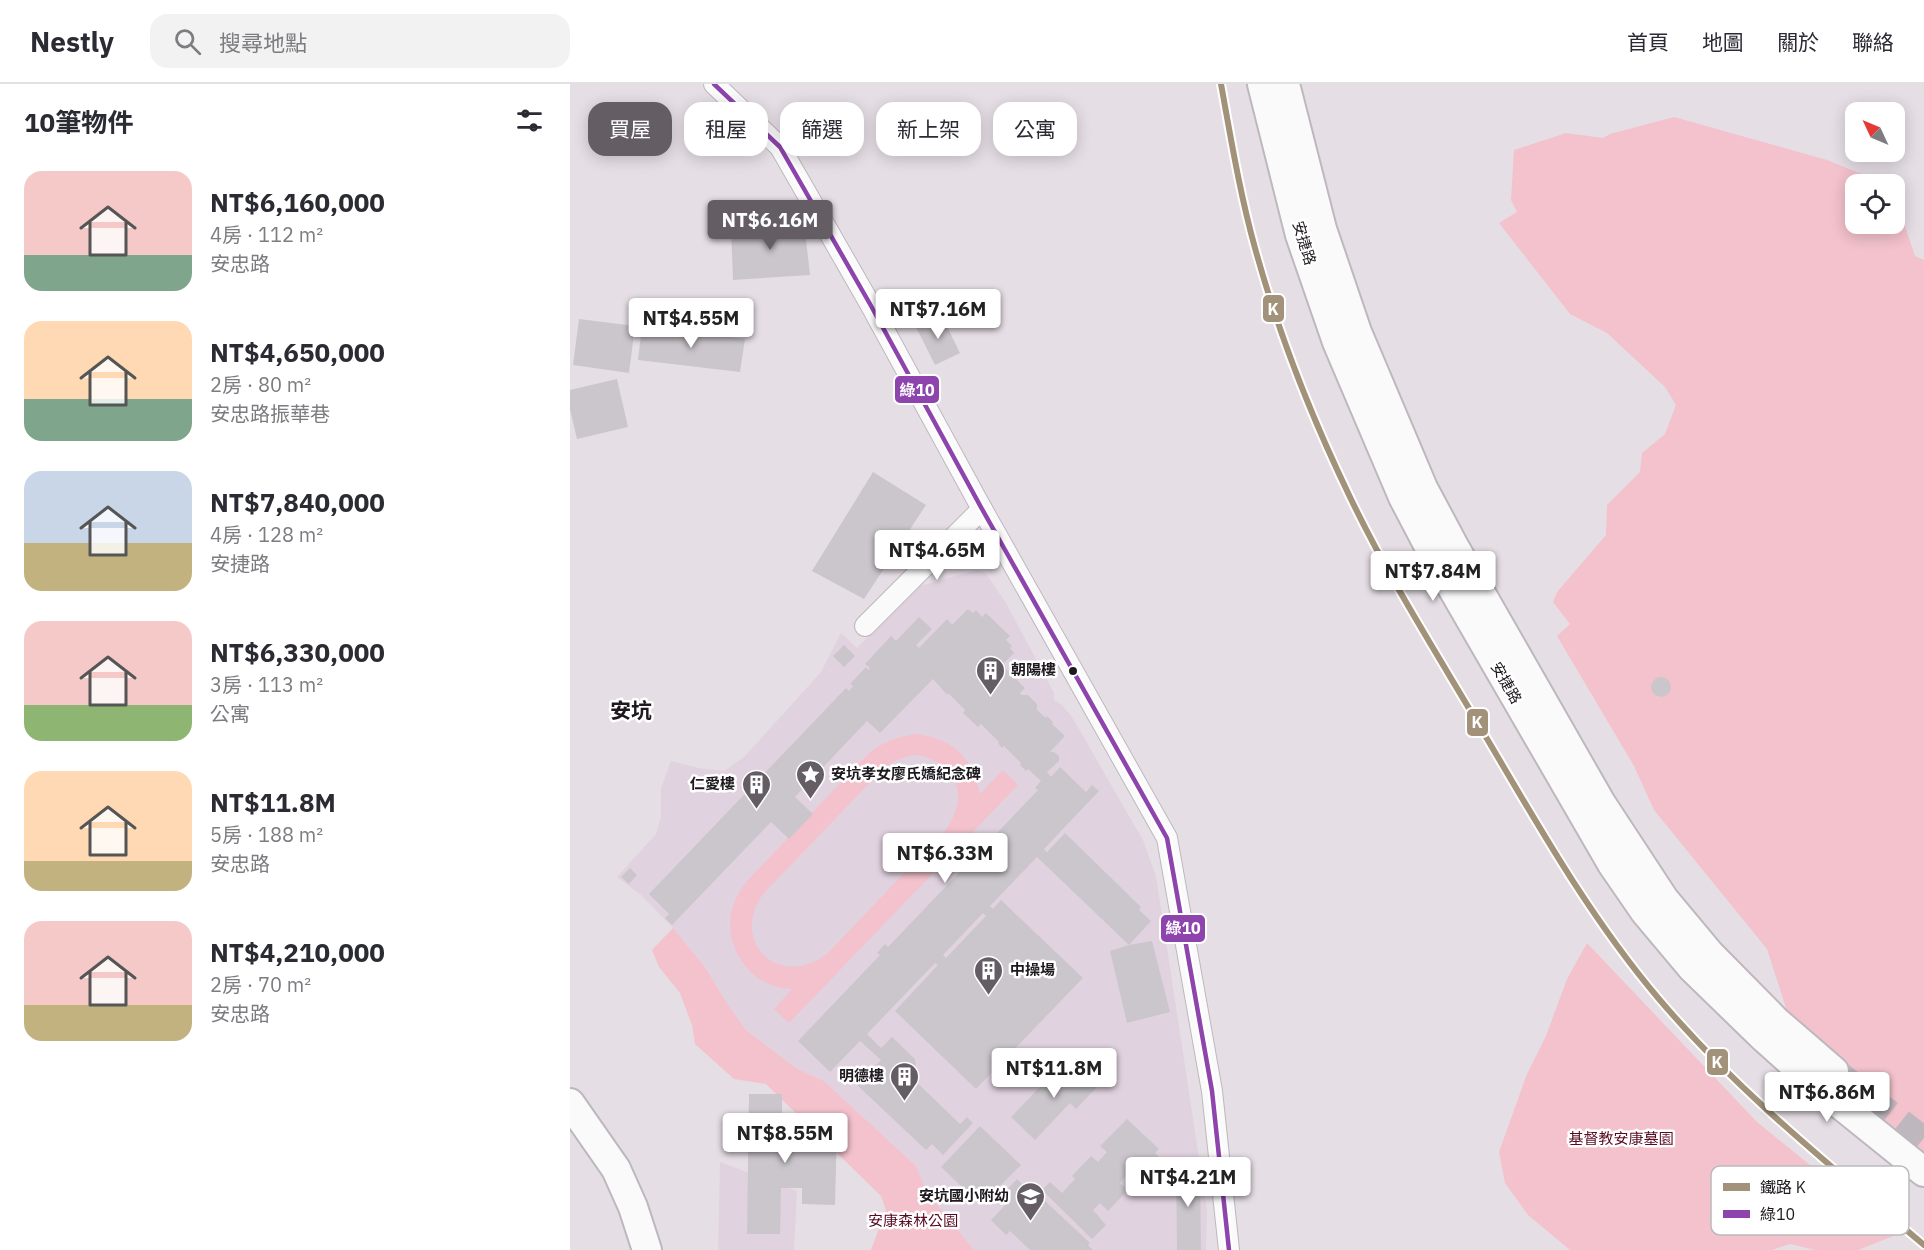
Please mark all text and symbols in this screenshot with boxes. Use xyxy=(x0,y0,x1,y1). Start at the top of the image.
search box xyxy=(150,14,570,68)
text: Nestly xyxy=(30,23,114,60)
icon: search xyxy=(171,25,204,58)
text: 搜尋地點 xyxy=(219,28,307,57)
text: 首頁 xyxy=(1627,28,1669,56)
text: 地圖 xyxy=(1702,28,1744,56)
text: 關於 xyxy=(1777,28,1819,56)
text: 聯絡 xyxy=(1852,28,1894,56)
chip: 買屋 xyxy=(588,102,672,156)
chip: 租屋 xyxy=(684,102,768,156)
chip: 篩選 xyxy=(780,102,864,156)
chip: 新上架 xyxy=(876,102,981,156)
chip: 公寓 xyxy=(993,102,1077,156)
north arrow xyxy=(1845,102,1905,162)
map controls xyxy=(1845,102,1905,234)
icon: filters xyxy=(513,104,546,137)
text: 10筆物件 xyxy=(24,105,133,139)
button: locate xyxy=(1845,174,1905,234)
text: NT$6,160,000 xyxy=(210,185,385,219)
icon: home xyxy=(72,195,144,267)
pin: NT$6.16M xyxy=(708,200,832,251)
text: NT$6.16M xyxy=(722,206,818,233)
street label: 安捷路 xyxy=(1289,219,1320,267)
text: 4房 · 112 m² xyxy=(210,221,323,248)
text: 安忠路 xyxy=(210,250,270,277)
pin: NT$7.16M xyxy=(876,289,1000,340)
line badge: K xyxy=(1262,294,1285,323)
text: NT$7.16M xyxy=(890,295,986,322)
pin: NT$4.55M xyxy=(629,298,753,349)
text: K xyxy=(1267,299,1279,319)
text: NT$4.55M xyxy=(643,304,739,331)
text: NT$4,650,000 xyxy=(210,335,385,369)
icon: home xyxy=(72,345,144,417)
text: 2房 · 80 m² xyxy=(210,371,311,398)
line badge: 綠10 xyxy=(894,375,940,404)
text: 綠10 xyxy=(899,380,935,400)
text: 安忠路振華巷 xyxy=(210,400,330,427)
text: NT$7,840,000 xyxy=(210,485,385,519)
icon: home xyxy=(72,495,144,567)
text: 4房 · 128 m² xyxy=(210,521,323,548)
pin: NT$4.65M xyxy=(875,530,999,581)
text: NT$4.65M xyxy=(889,536,985,563)
text: 安捷路 xyxy=(210,550,270,577)
pin: NT$7.84M xyxy=(1371,551,1495,602)
text: NT$7.84M xyxy=(1385,557,1481,584)
text: NT$6,330,000 xyxy=(210,635,385,669)
icon: home xyxy=(72,645,144,717)
building icon: 朝陽樓 xyxy=(974,654,1006,696)
street label: 安捷路 xyxy=(1487,659,1526,707)
place label: 朝陽樓 xyxy=(1011,660,1056,679)
unlabelled marker xyxy=(1067,665,1079,677)
text: 3房 · 113 m² xyxy=(210,671,323,698)
district label: 安坑 xyxy=(610,696,652,724)
text: 公寓 xyxy=(210,700,250,727)
line badge: K xyxy=(1466,708,1489,737)
text: K xyxy=(1471,712,1483,732)
place icon: 安坑孝女廖氏嬌紀念碑 xyxy=(794,758,826,800)
place label: 安坑孝女廖氏嬌紀念碑 xyxy=(831,764,981,783)
building icon: 仁愛樓 xyxy=(740,768,772,810)
place label: 仁愛樓 xyxy=(690,774,735,793)
text: NT$11.8M xyxy=(210,785,336,819)
icon: home xyxy=(72,795,144,867)
text: 5房 · 188 m² xyxy=(210,821,323,848)
pin: NT$6.33M xyxy=(883,833,1007,884)
text: NT$6.33M xyxy=(897,839,993,866)
text: 安忠路 xyxy=(210,850,270,877)
line badge: 綠10 xyxy=(1160,914,1206,943)
text: 綠10 xyxy=(1165,918,1201,938)
text: NT$4,210,000 xyxy=(210,935,385,969)
icon: home xyxy=(72,945,144,1017)
building icon: 中操場 xyxy=(973,954,1005,996)
place label: 中操場 xyxy=(1010,960,1055,979)
text: 2房 · 70 m² xyxy=(210,971,311,998)
text: 安忠路 xyxy=(210,1000,270,1027)
pin: NT$11.8M xyxy=(992,1048,1116,1099)
line badge: K xyxy=(1706,1048,1729,1076)
text: K xyxy=(1711,1052,1723,1072)
text: NT$11.8M xyxy=(1006,1054,1102,1081)
building icon: 明德樓 xyxy=(889,1060,921,1102)
place label: 明德樓 xyxy=(839,1066,884,1085)
pin: NT$6.86M xyxy=(1765,1072,1889,1123)
text: NT$6.86M xyxy=(1779,1078,1875,1105)
pin: NT$8.55M xyxy=(723,1113,847,1164)
text: NT$8.55M xyxy=(737,1119,833,1146)
park label: 基督教安康墓園 xyxy=(1568,1129,1674,1148)
pin: NT$4.21M xyxy=(1126,1157,1250,1208)
text: NT$4.21M xyxy=(1140,1163,1236,1190)
legend xyxy=(1711,1166,1909,1235)
text: 鐵路 K xyxy=(1760,1177,1806,1197)
school or university icon: 安坑國小附幼 xyxy=(1014,1180,1046,1222)
place label: 安坑國小附幼 xyxy=(919,1186,1009,1205)
text: 綠10 xyxy=(1760,1204,1795,1224)
park label: 安康森林公園 xyxy=(868,1211,958,1230)

